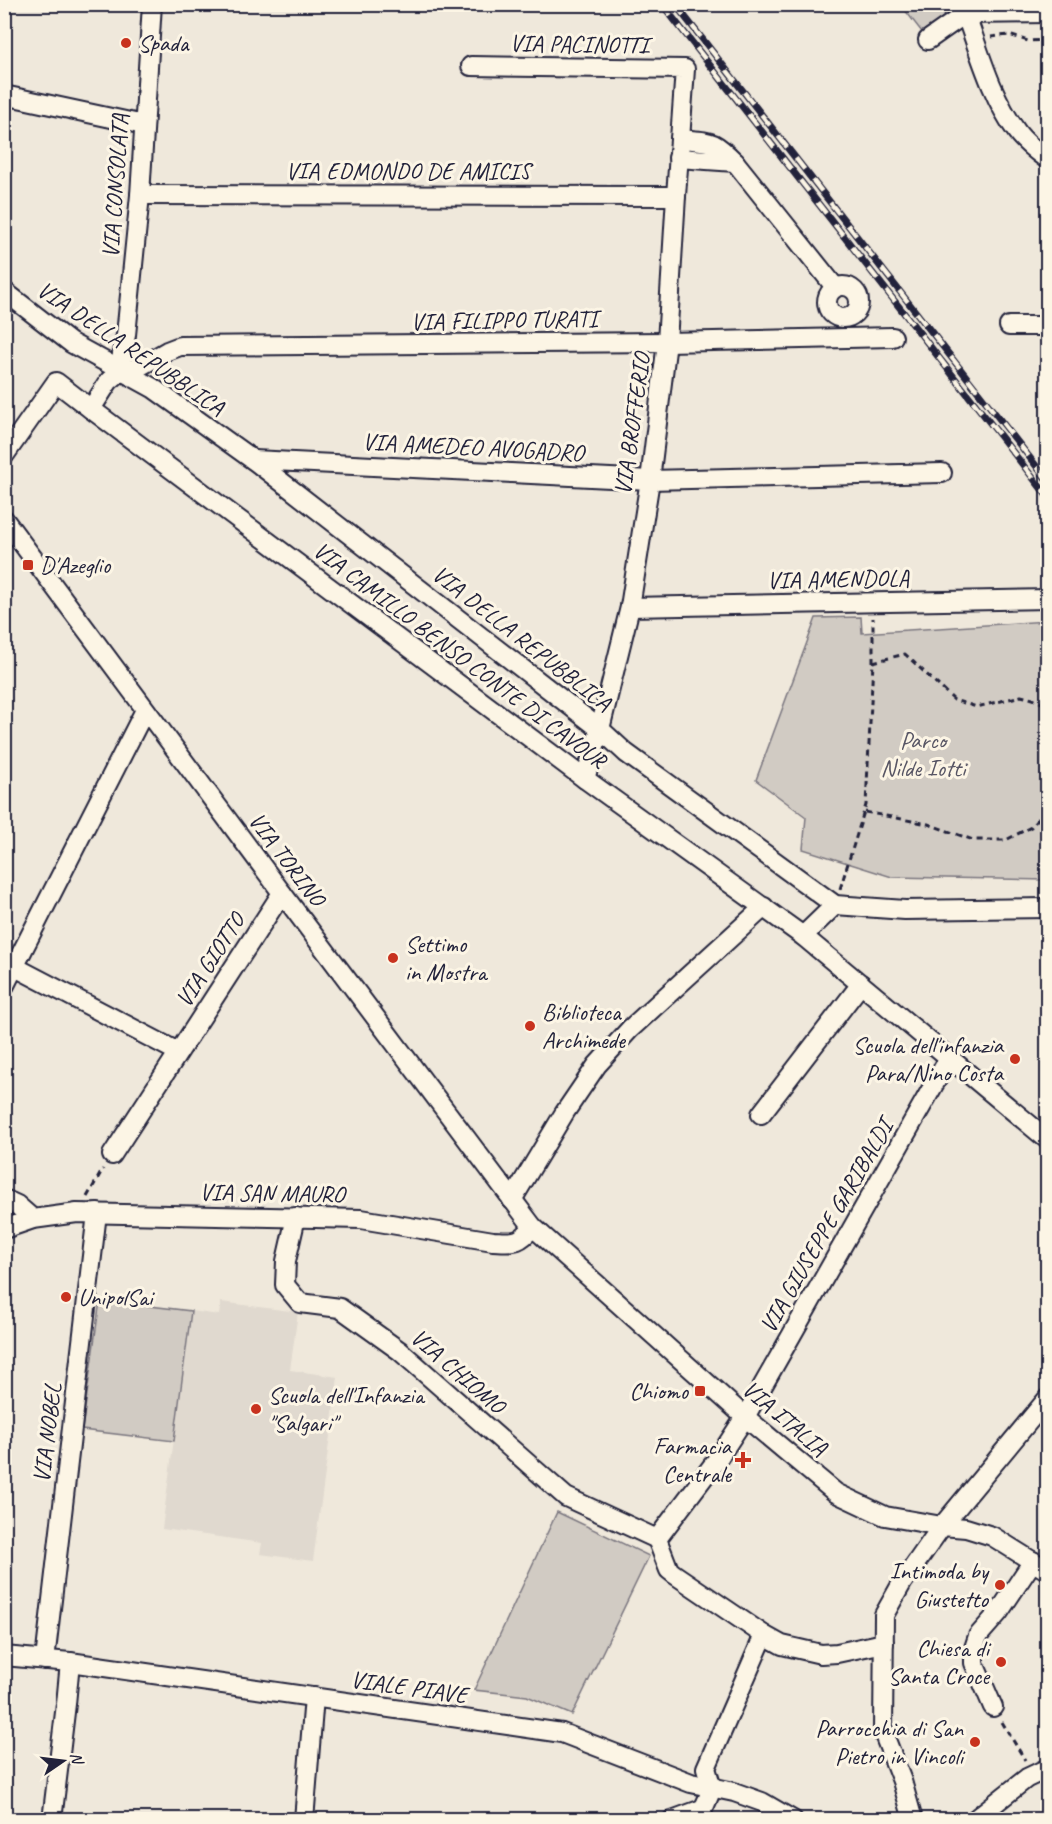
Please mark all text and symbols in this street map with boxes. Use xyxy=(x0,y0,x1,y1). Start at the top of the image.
place label: Spada xyxy=(138,28,190,58)
street label: VIA PACINOTTI xyxy=(509,28,653,60)
marker: Spada xyxy=(119,36,133,50)
street label: VIA CONSOLATA xyxy=(95,112,135,259)
street label: VIA EDMONDO DE AMICIS xyxy=(286,156,534,186)
street label: VIA DELLA REPUBBLICA xyxy=(32,274,231,422)
street label: VIA FILIPPO TURATI xyxy=(410,303,603,337)
street label: VIA BROFFERIO xyxy=(607,348,657,497)
street label: VIA AMEDEO AVOGADRO xyxy=(362,426,587,468)
street label: VIA CAMILLO BENSO CONTE DI CAVOUR xyxy=(307,535,614,776)
place label: D'Azeglio xyxy=(40,550,112,580)
marker: D'Azeglio xyxy=(21,558,35,572)
street label: VIA DELLA REPUBBLICA xyxy=(426,559,618,718)
street label: VIA AMENDOLA xyxy=(767,563,910,595)
park label: Parco Nilde Iotti xyxy=(880,725,968,783)
street label: VIA TORINO xyxy=(242,806,333,913)
street label: VIA GIOTTO xyxy=(169,906,253,1013)
place label: Settimo in Mostra xyxy=(405,929,489,987)
marker: Settimo in Mostra xyxy=(386,951,400,965)
place label: Biblioteca Archimede xyxy=(542,997,627,1055)
marker: Biblioteca Archimede xyxy=(523,1019,537,1033)
place label: Scuola dell'infanzia Para/Nino Costa xyxy=(853,1030,1005,1088)
marker: Scuola dell'infanzia Para/Nino Costa xyxy=(1008,1052,1022,1066)
street label: VIA GIUSEPPE GARIBALDI xyxy=(753,1109,902,1338)
street label: VIA SAN MAURO xyxy=(199,1177,348,1209)
place label: UnipolSai xyxy=(78,1282,155,1312)
marker: UnipolSai xyxy=(59,1290,73,1304)
street label: VIA CHIOMO xyxy=(405,1322,513,1421)
street label: VIA ITALIA xyxy=(736,1374,834,1463)
place label: Chiomo xyxy=(629,1376,690,1406)
place label: Scuola dell'Infanzia "Salgari" xyxy=(268,1380,426,1438)
street label: VIA NOBEL xyxy=(26,1381,68,1484)
marker: Chiomo xyxy=(693,1384,707,1398)
marker: Scuola dell'Infanzia "Salgari" xyxy=(249,1402,263,1416)
place label: Farmacia Centrale xyxy=(653,1431,733,1489)
marker: Farmacia Centrale xyxy=(736,1453,750,1467)
place label: Intimoda by Giustetto xyxy=(890,1556,990,1614)
marker: Intimoda by Giustetto xyxy=(993,1578,1007,1592)
place label: Chiesa di Santa Croce xyxy=(888,1633,992,1691)
marker: Chiesa di Santa Croce xyxy=(994,1655,1008,1669)
street label: VIALE PIAVE xyxy=(349,1664,472,1710)
place label: Parrocchia di San Pietro in Vincoli xyxy=(815,1713,965,1771)
north arrow xyxy=(33,1731,93,1791)
marker: Parrocchia di San Pietro in Vincoli xyxy=(968,1735,982,1749)
text: N xyxy=(66,1750,88,1768)

